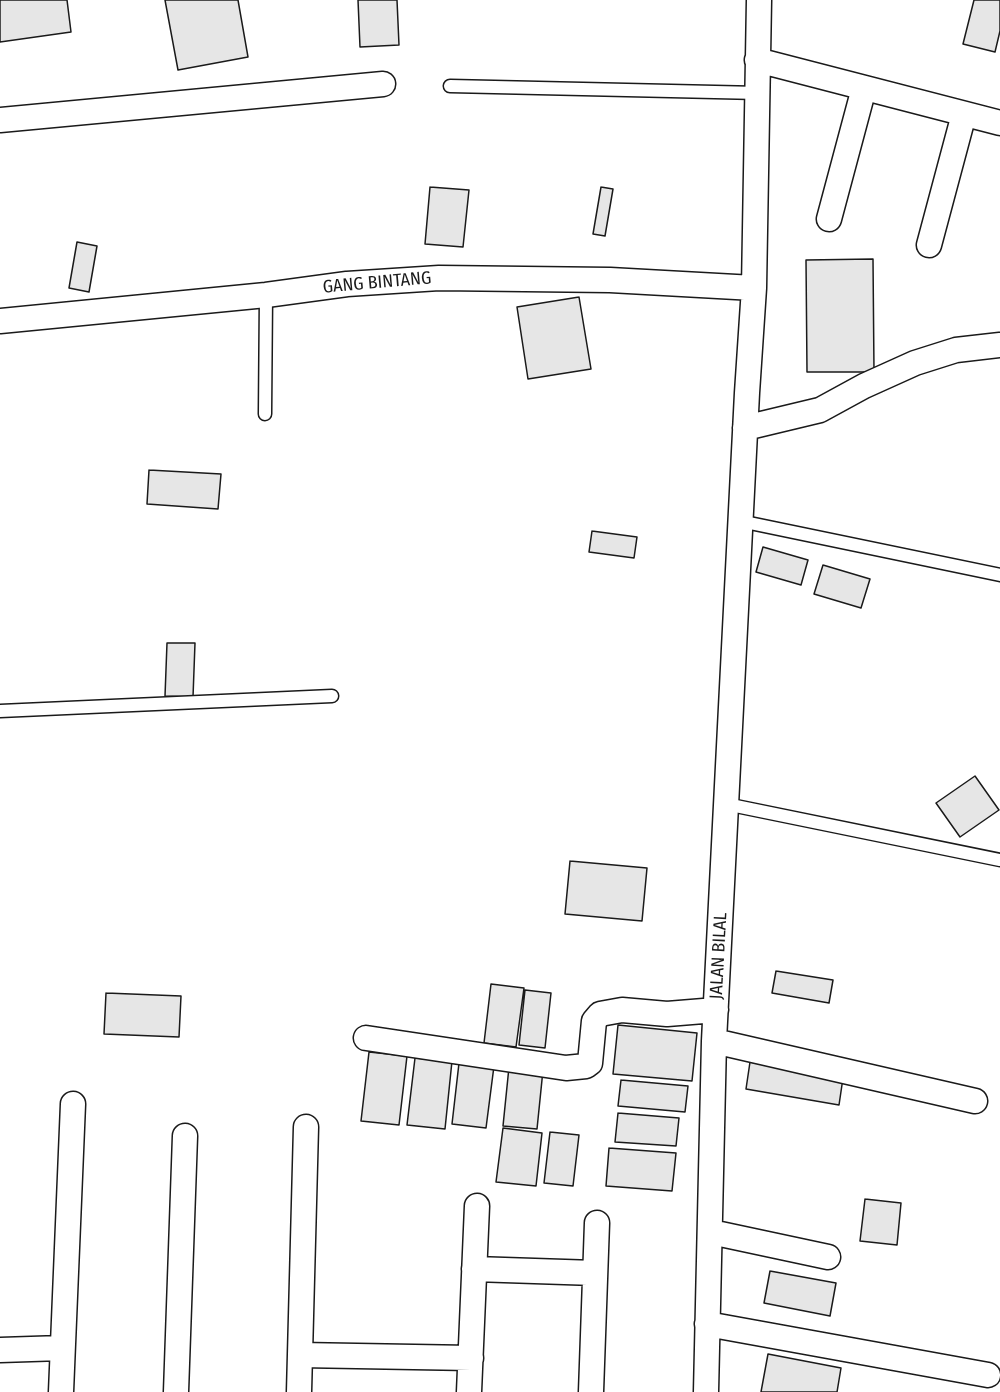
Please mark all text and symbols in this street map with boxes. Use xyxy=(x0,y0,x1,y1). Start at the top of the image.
street label: GANG BINTANG xyxy=(322,267,432,299)
street label: JALAN BILAL xyxy=(706,912,732,1000)

